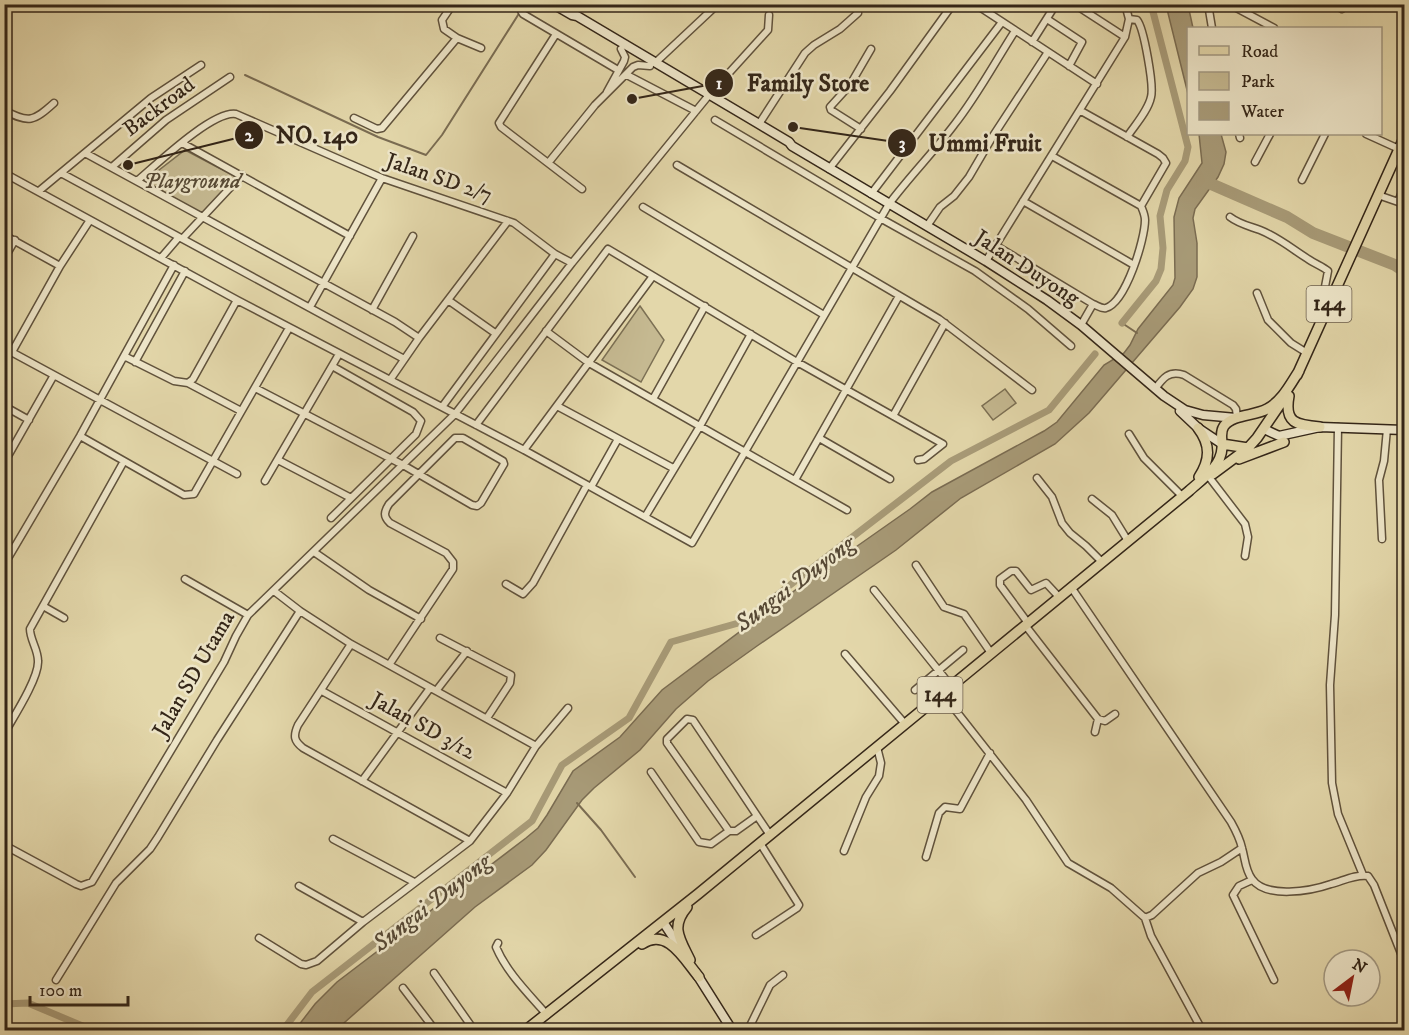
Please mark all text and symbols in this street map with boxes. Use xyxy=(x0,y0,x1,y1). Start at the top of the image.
legend xyxy=(1187,27,1382,135)
text: Road xyxy=(1241,41,1278,63)
callout: Family Store xyxy=(704,62,881,104)
text: Family Store xyxy=(747,69,869,99)
street label: Backroad xyxy=(118,71,200,143)
text: Park xyxy=(1241,71,1275,93)
text: 1 xyxy=(716,73,723,95)
text: Water xyxy=(1240,101,1284,123)
callout: NO. 140 xyxy=(234,114,370,156)
text: NO. 140 xyxy=(276,121,358,151)
callout: Ummi Fruit xyxy=(887,122,1054,164)
text: 2 xyxy=(245,125,255,147)
text: Ummi Fruit xyxy=(928,129,1042,159)
text: 3 xyxy=(899,133,906,155)
street label: Jalan SD 2/7 xyxy=(380,147,496,209)
park label: Playground xyxy=(143,168,244,195)
street label: Jalan Duyong xyxy=(968,223,1085,312)
road number: 144 xyxy=(1306,286,1352,322)
water label: Sungai Duyong xyxy=(728,528,863,640)
street label: Jalan SD Utama xyxy=(146,605,241,744)
road number: 144 xyxy=(918,677,962,713)
street label: Jalan SD 3/12 xyxy=(364,685,480,766)
water label: Sungai Duyong xyxy=(366,846,499,959)
north arrow xyxy=(1322,948,1382,1008)
text: N xyxy=(1349,954,1370,978)
scale bar xyxy=(30,969,128,1007)
text: 100 m xyxy=(39,980,82,1002)

